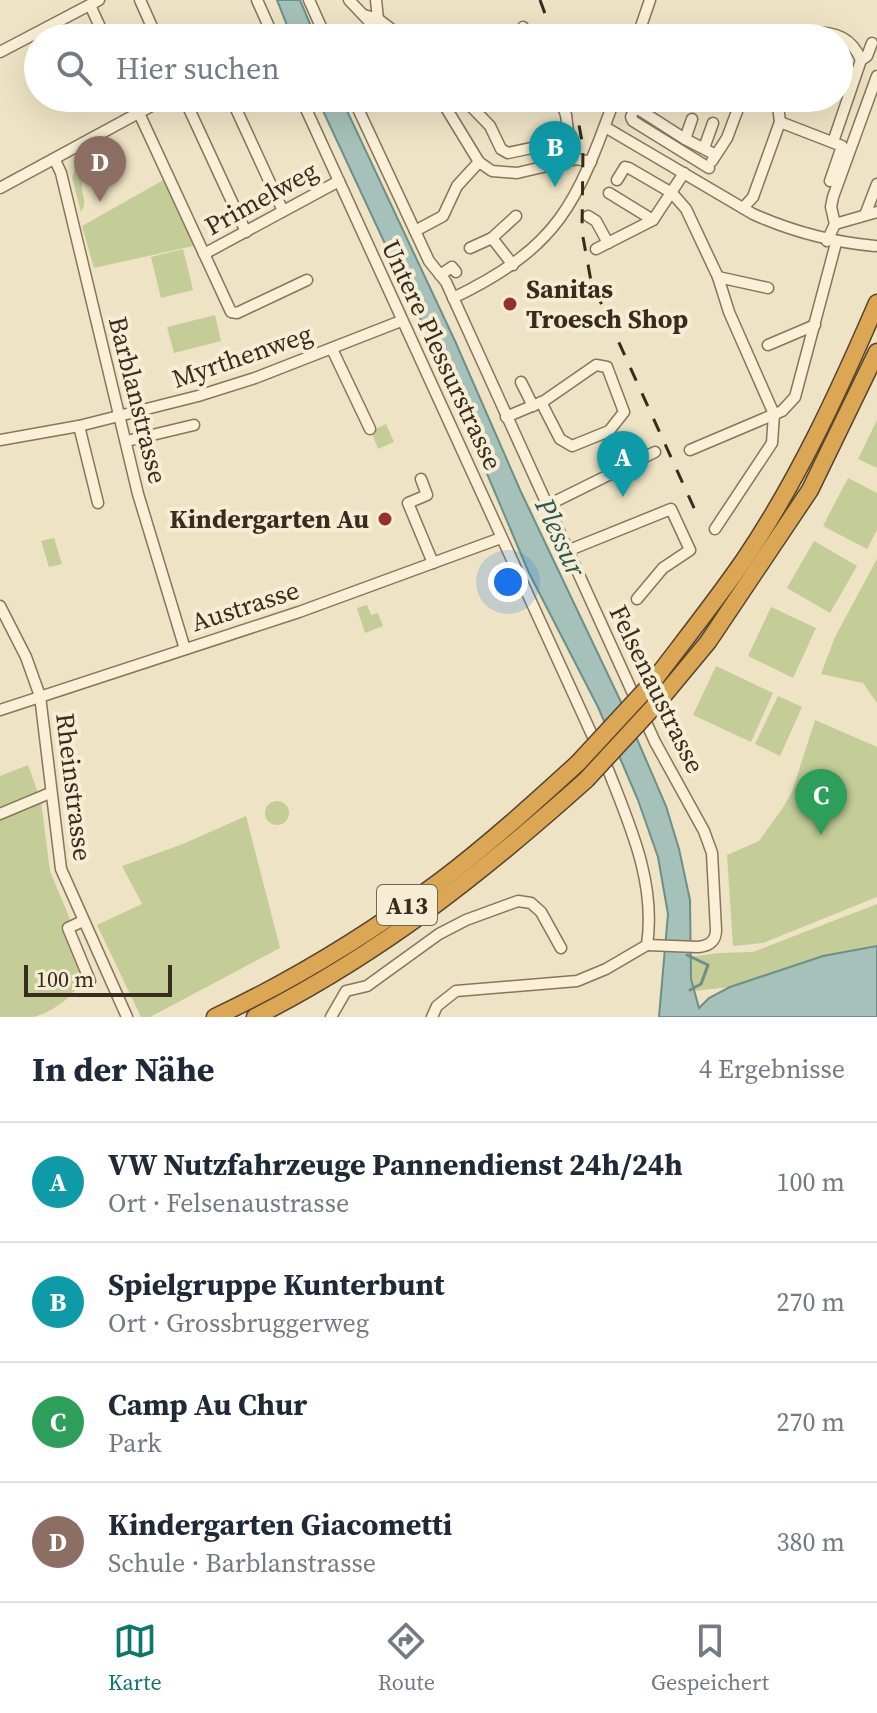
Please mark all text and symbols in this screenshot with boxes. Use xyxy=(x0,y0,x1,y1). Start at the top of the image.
search box xyxy=(24,24,853,112)
icon: search xyxy=(52,46,96,90)
text: Hier suchen xyxy=(116,48,280,89)
pin: B xyxy=(529,121,581,187)
pin: D xyxy=(74,136,126,202)
street label: Primelweg xyxy=(198,152,324,244)
street label: Untere Plessurstrasse xyxy=(373,234,511,476)
place label: Sanitas Troesch Shop xyxy=(526,271,688,337)
marker: Sanitas Troesch Shop xyxy=(501,295,519,313)
street label: Barblanstrasse xyxy=(100,313,176,487)
street label: Myrthenweg xyxy=(167,315,317,397)
pin: A xyxy=(597,431,649,497)
water label: Plessur xyxy=(526,491,596,583)
place label: Kindergarten Au xyxy=(170,501,369,537)
marker: Kindergarten Au xyxy=(376,510,394,528)
your location xyxy=(488,562,528,602)
street label: Austrasse xyxy=(186,572,304,640)
street label: Felsenaustrasse xyxy=(601,599,713,779)
street label: Rheinstrasse xyxy=(47,711,101,863)
pin: C xyxy=(795,769,847,835)
road number: A13 xyxy=(377,885,437,925)
scale bar xyxy=(24,961,172,997)
text: 100 m xyxy=(36,964,94,994)
text: In der Nähe xyxy=(32,1046,215,1092)
text: 4 Ergebnisse xyxy=(699,1051,845,1087)
text: VW Nutzfahrzeuge Pannendienst 24h/24h xyxy=(108,1144,683,1185)
text: A xyxy=(49,1164,67,1200)
text: 100 m xyxy=(777,1164,845,1200)
text: Ort · Felsenaustrasse xyxy=(108,1185,349,1221)
text: Spielgruppe Kunterbunt xyxy=(108,1264,445,1305)
text: B xyxy=(50,1284,66,1320)
text: 270 m xyxy=(777,1284,845,1320)
text: Ort · Grossbruggerweg xyxy=(108,1305,369,1341)
text: Camp Au Chur xyxy=(108,1384,307,1425)
text: C xyxy=(50,1404,66,1440)
text: 270 m xyxy=(777,1404,845,1440)
text: Park xyxy=(108,1425,161,1461)
text: Kindergarten Giacometti xyxy=(108,1504,452,1545)
text: D xyxy=(49,1524,67,1560)
text: 380 m xyxy=(777,1524,845,1560)
text: Schule · Barblanstrasse xyxy=(108,1545,376,1581)
tab: Karte xyxy=(108,1619,162,1697)
tab: Route xyxy=(378,1619,435,1697)
tab: Gespeichert xyxy=(651,1619,769,1697)

